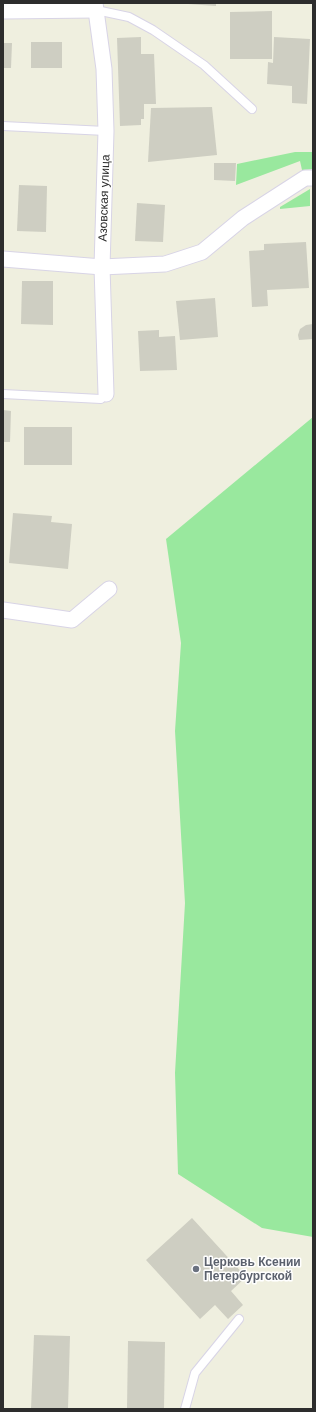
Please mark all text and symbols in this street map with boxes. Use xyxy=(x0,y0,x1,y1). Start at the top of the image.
street label: Азовская улица xyxy=(95,154,113,242)
place label: Церковь Ксении Петербургской xyxy=(204,1255,301,1283)
marker: Церковь Ксении Петербургской xyxy=(191,1264,201,1274)

